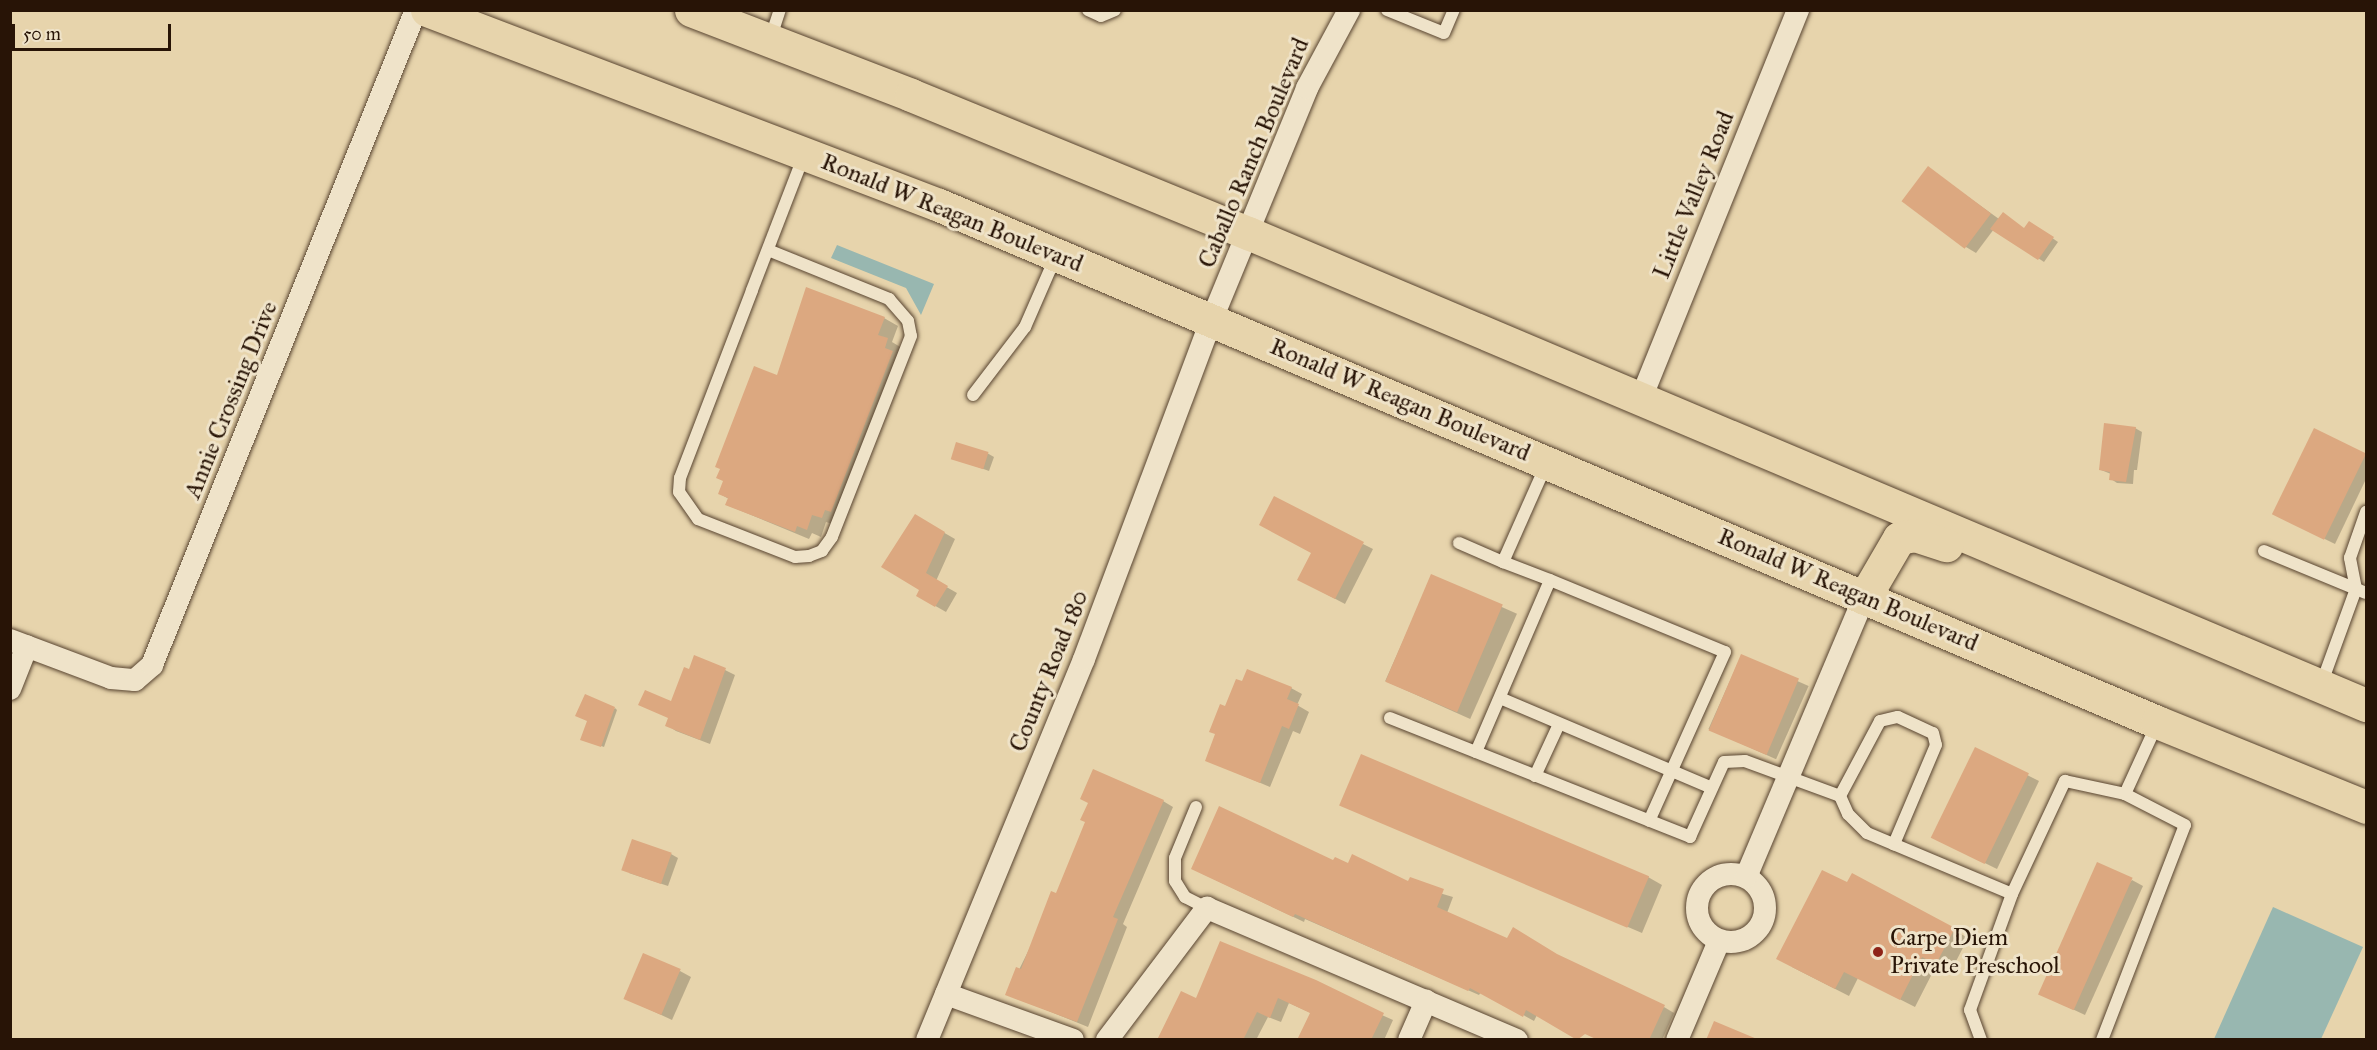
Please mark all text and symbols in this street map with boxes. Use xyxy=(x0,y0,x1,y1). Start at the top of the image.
scale bar xyxy=(15,12,174,50)
text: 50 m xyxy=(23,23,61,45)
street label: Caballo Ranch Boulevard xyxy=(1192,34,1316,272)
street label: Little Valley Road xyxy=(1647,107,1741,283)
street label: Ronald W Reagan Boulevard xyxy=(817,147,1087,279)
street label: Annie Crossing Drive xyxy=(178,297,284,503)
street label: Ronald W Reagan Boulevard xyxy=(1266,332,1534,468)
street label: Ronald W Reagan Boulevard xyxy=(1714,522,1982,658)
street label: County Road 180 xyxy=(1003,586,1095,756)
place label: Carpe Diem Private Preschool xyxy=(1890,924,2060,980)
marker: Carpe Diem Private Preschool xyxy=(1871,945,1885,959)

